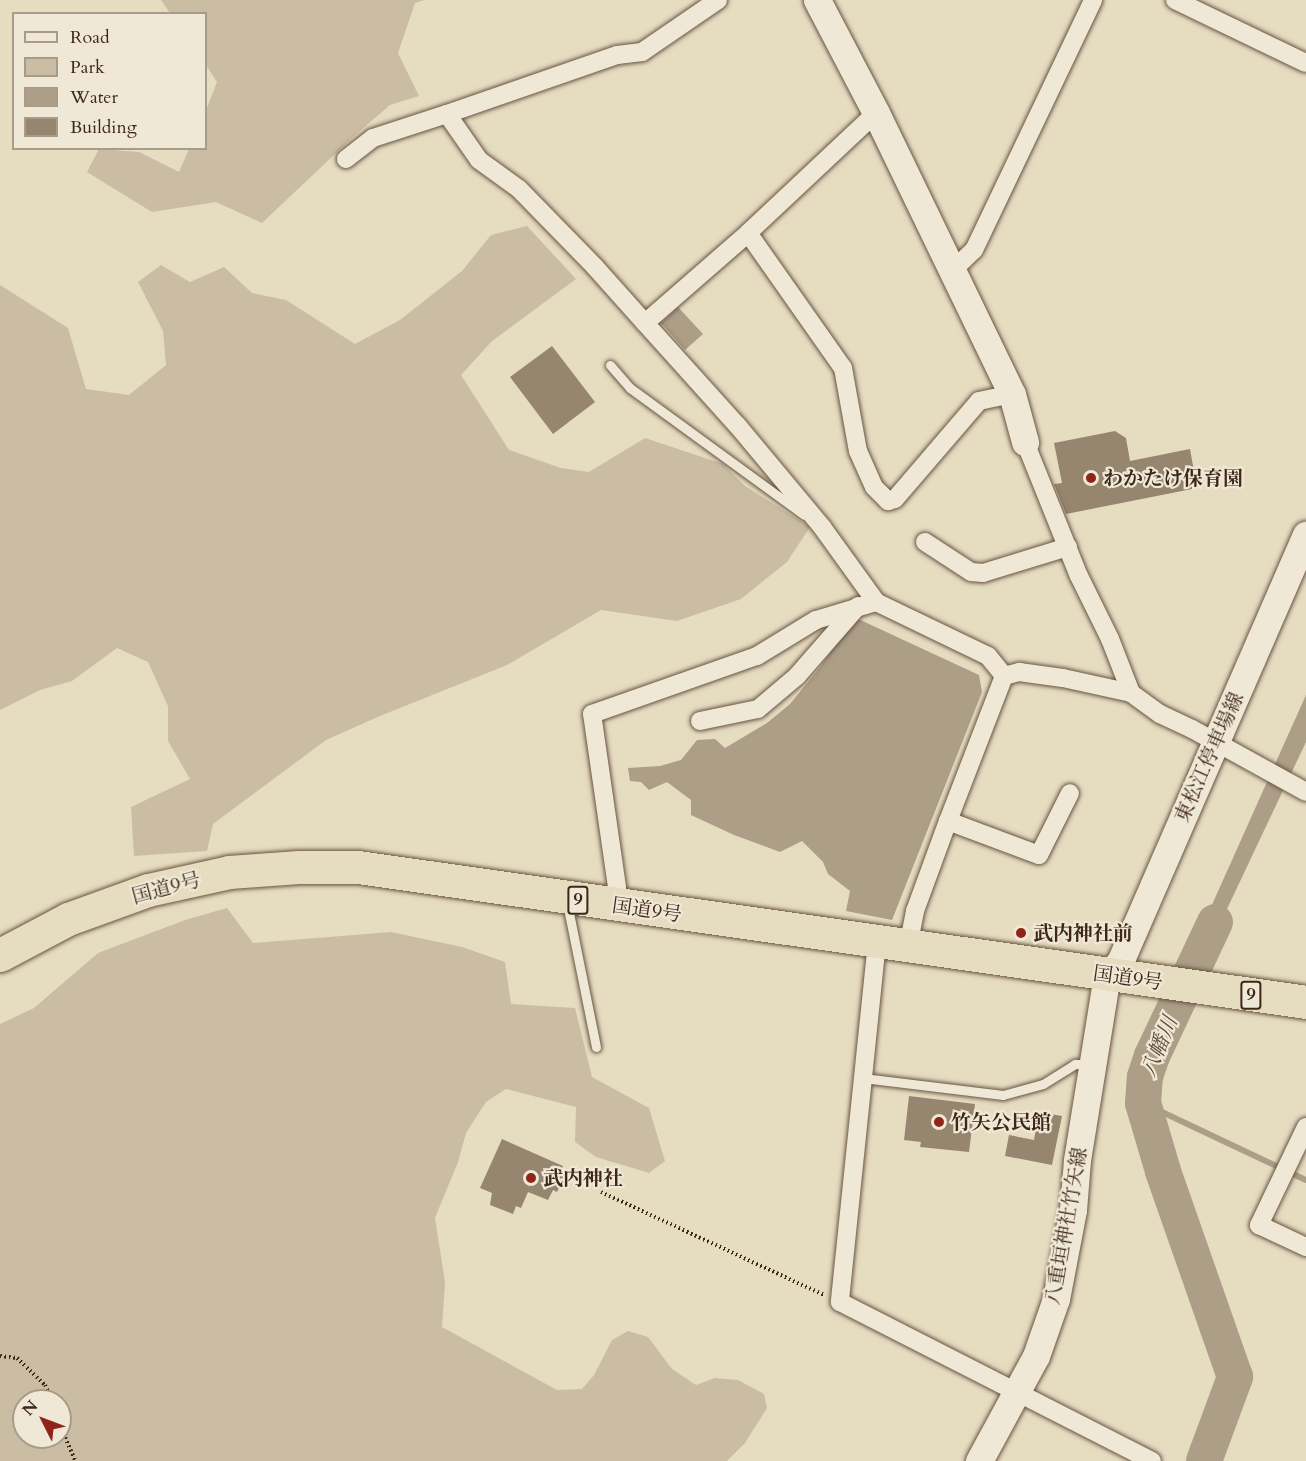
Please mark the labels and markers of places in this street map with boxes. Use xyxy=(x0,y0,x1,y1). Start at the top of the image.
place label: わかたけ保育園 xyxy=(1103,466,1243,490)
marker: わかたけ保育園 xyxy=(1084,471,1098,485)
place label: 武内神社前 xyxy=(1033,921,1133,945)
marker: 武内神社前 xyxy=(1014,926,1028,940)
place label: 竹矢公民館 xyxy=(951,1110,1051,1134)
marker: 竹矢公民館 xyxy=(932,1115,946,1129)
place label: 武内神社 xyxy=(543,1166,623,1190)
marker: 武内神社 xyxy=(524,1171,538,1185)

